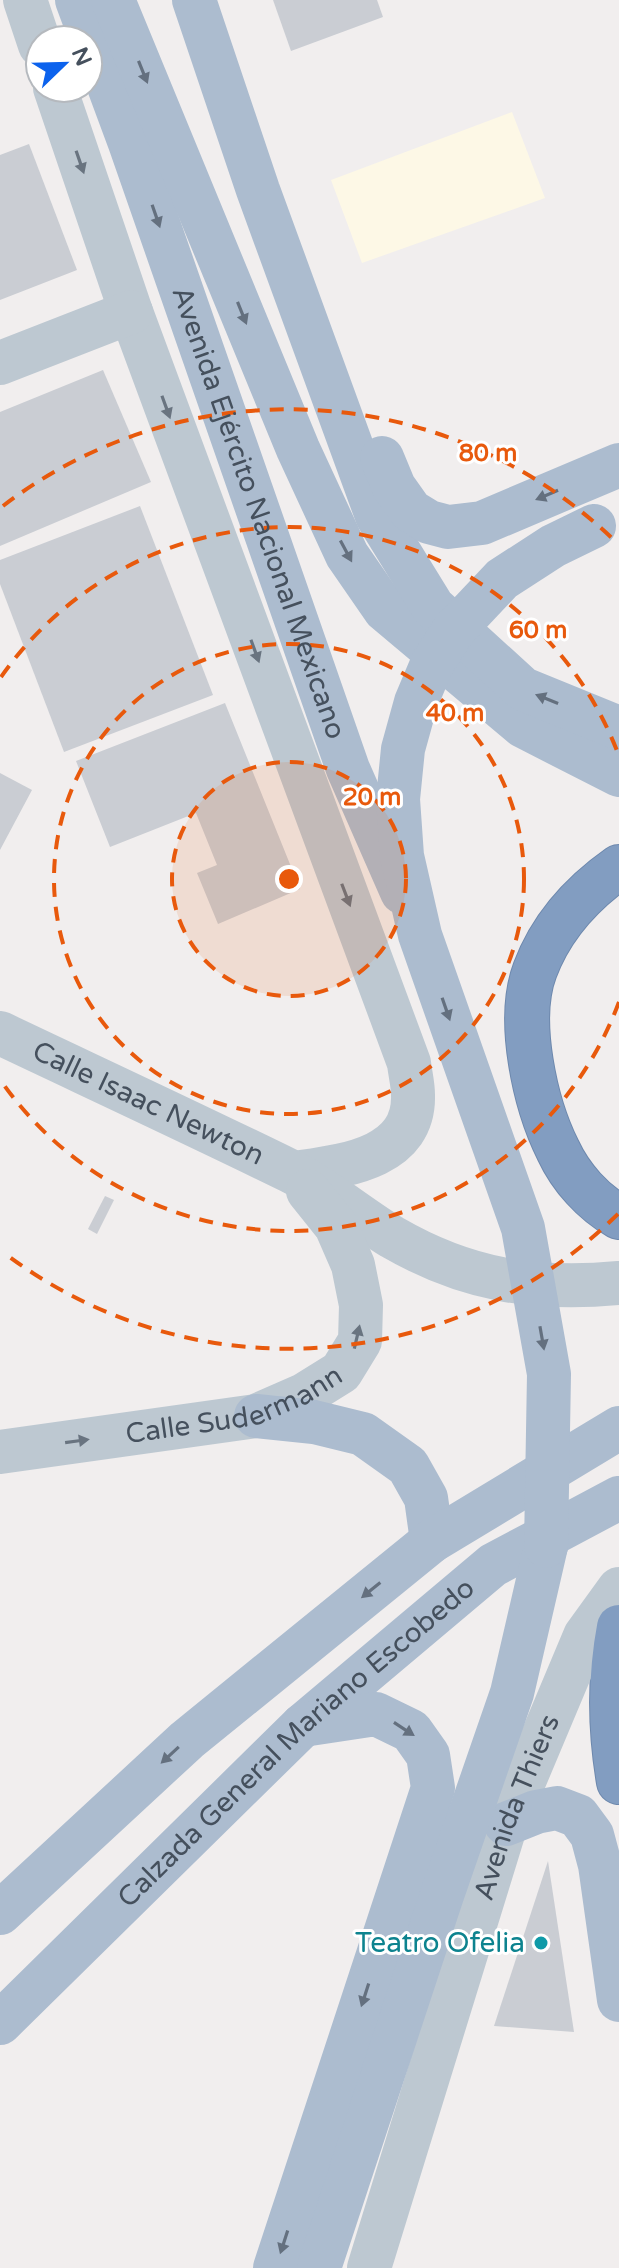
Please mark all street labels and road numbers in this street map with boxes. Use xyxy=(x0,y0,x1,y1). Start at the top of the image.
street label: Avenida Ejército Nacional Mexicano xyxy=(164,282,353,743)
street label: Calle Isaac Newton xyxy=(27,1034,270,1173)
street label: Calle Sudermann xyxy=(123,1358,349,1451)
street label: Calzada General Mariano Escobedo xyxy=(111,1571,482,1915)
street label: Avenida Thiers xyxy=(467,1709,567,1904)

